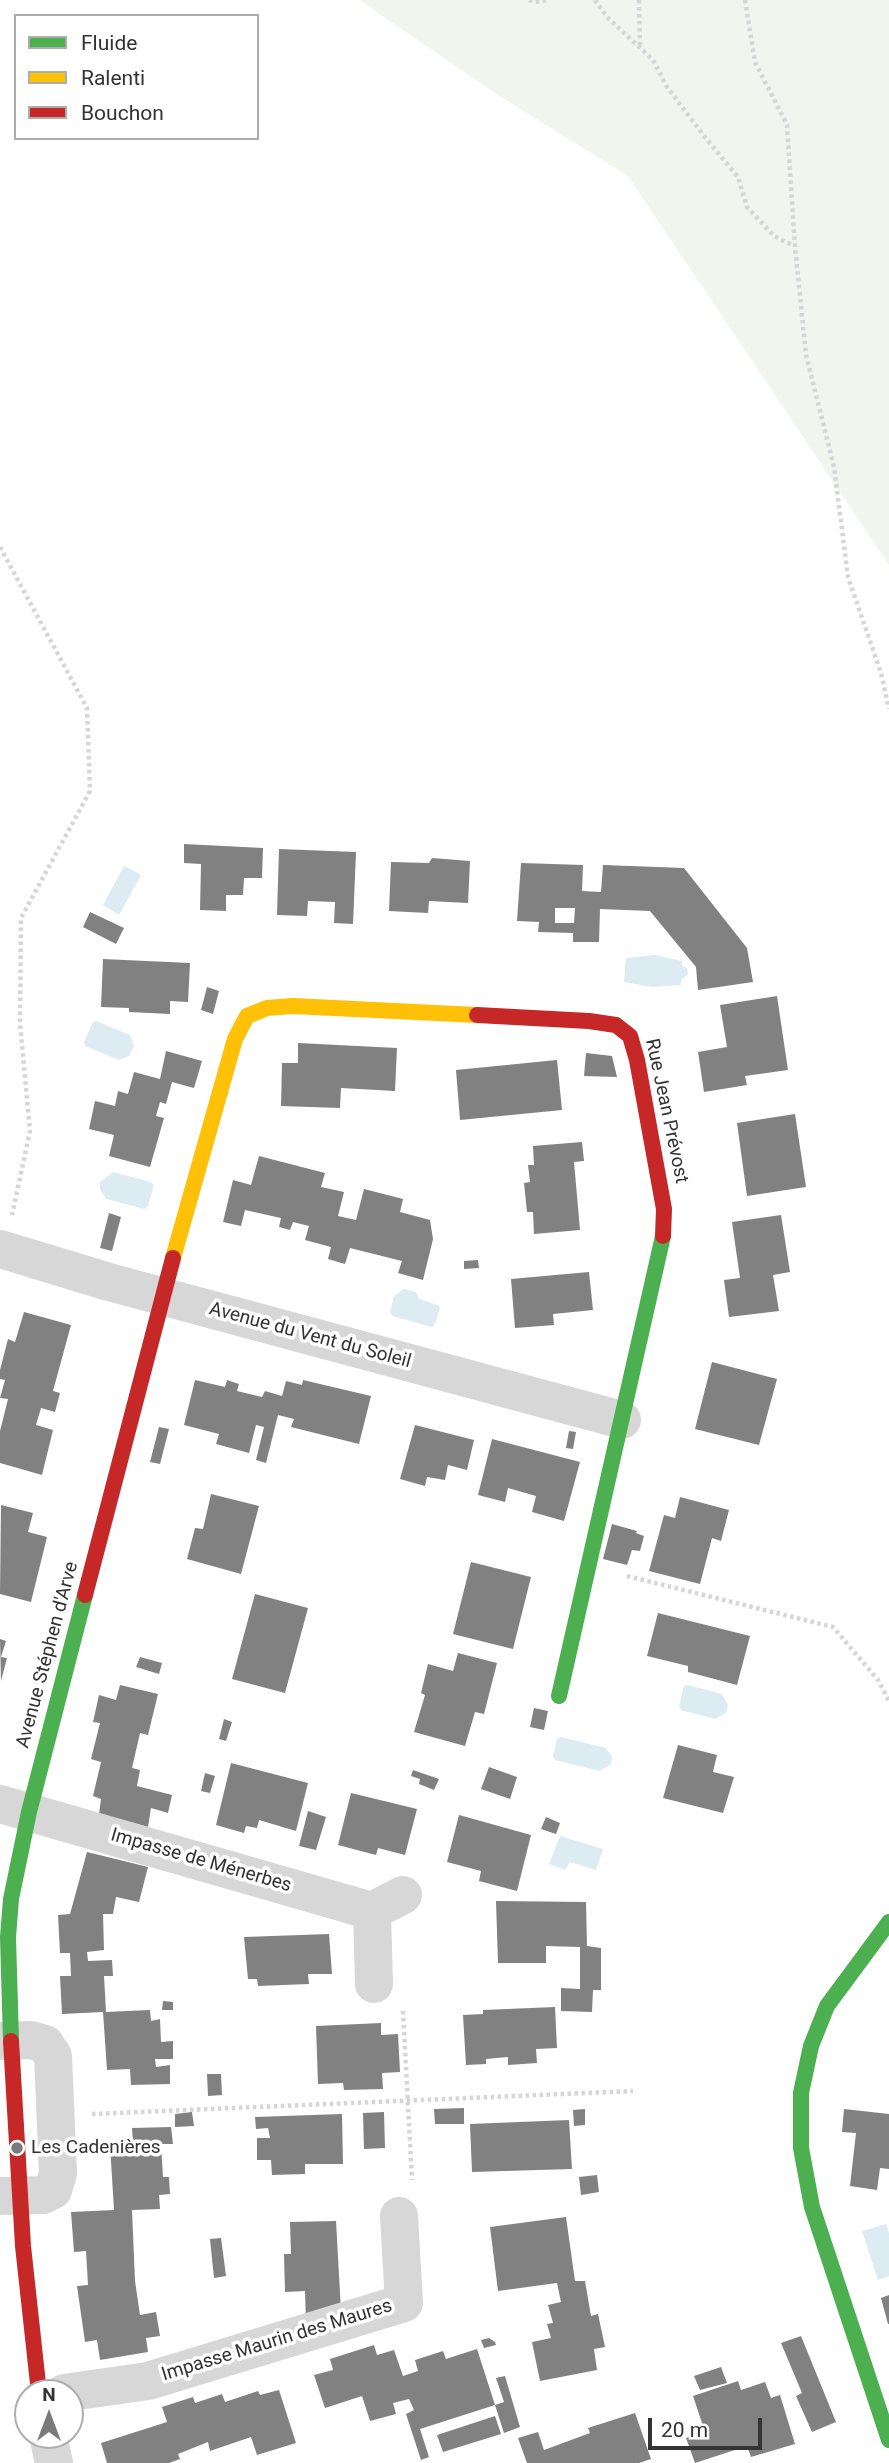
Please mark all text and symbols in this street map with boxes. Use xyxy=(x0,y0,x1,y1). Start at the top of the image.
legend xyxy=(14,14,259,140)
text: Fluide xyxy=(81,31,137,55)
text: Ralenti xyxy=(81,66,145,90)
text: Bouchon xyxy=(81,101,164,125)
street label: Rue Jean Prévost xyxy=(640,1037,692,1185)
street label: Avenue du Vent du Soleil xyxy=(207,1298,413,1374)
street label: Avenue Stéphen d'Arve xyxy=(12,1559,84,1751)
street label: Impasse de Ménerbes xyxy=(108,1824,294,1898)
place label: Les Cadenières xyxy=(31,2137,161,2159)
marker: Les Cadenières xyxy=(9,2140,25,2156)
street label: Impasse Maurin des Maures xyxy=(159,2295,395,2387)
north arrow xyxy=(14,2379,84,2449)
text: N xyxy=(42,2383,56,2406)
scale bar xyxy=(651,2404,765,2448)
text: 20 m xyxy=(661,2418,708,2442)

